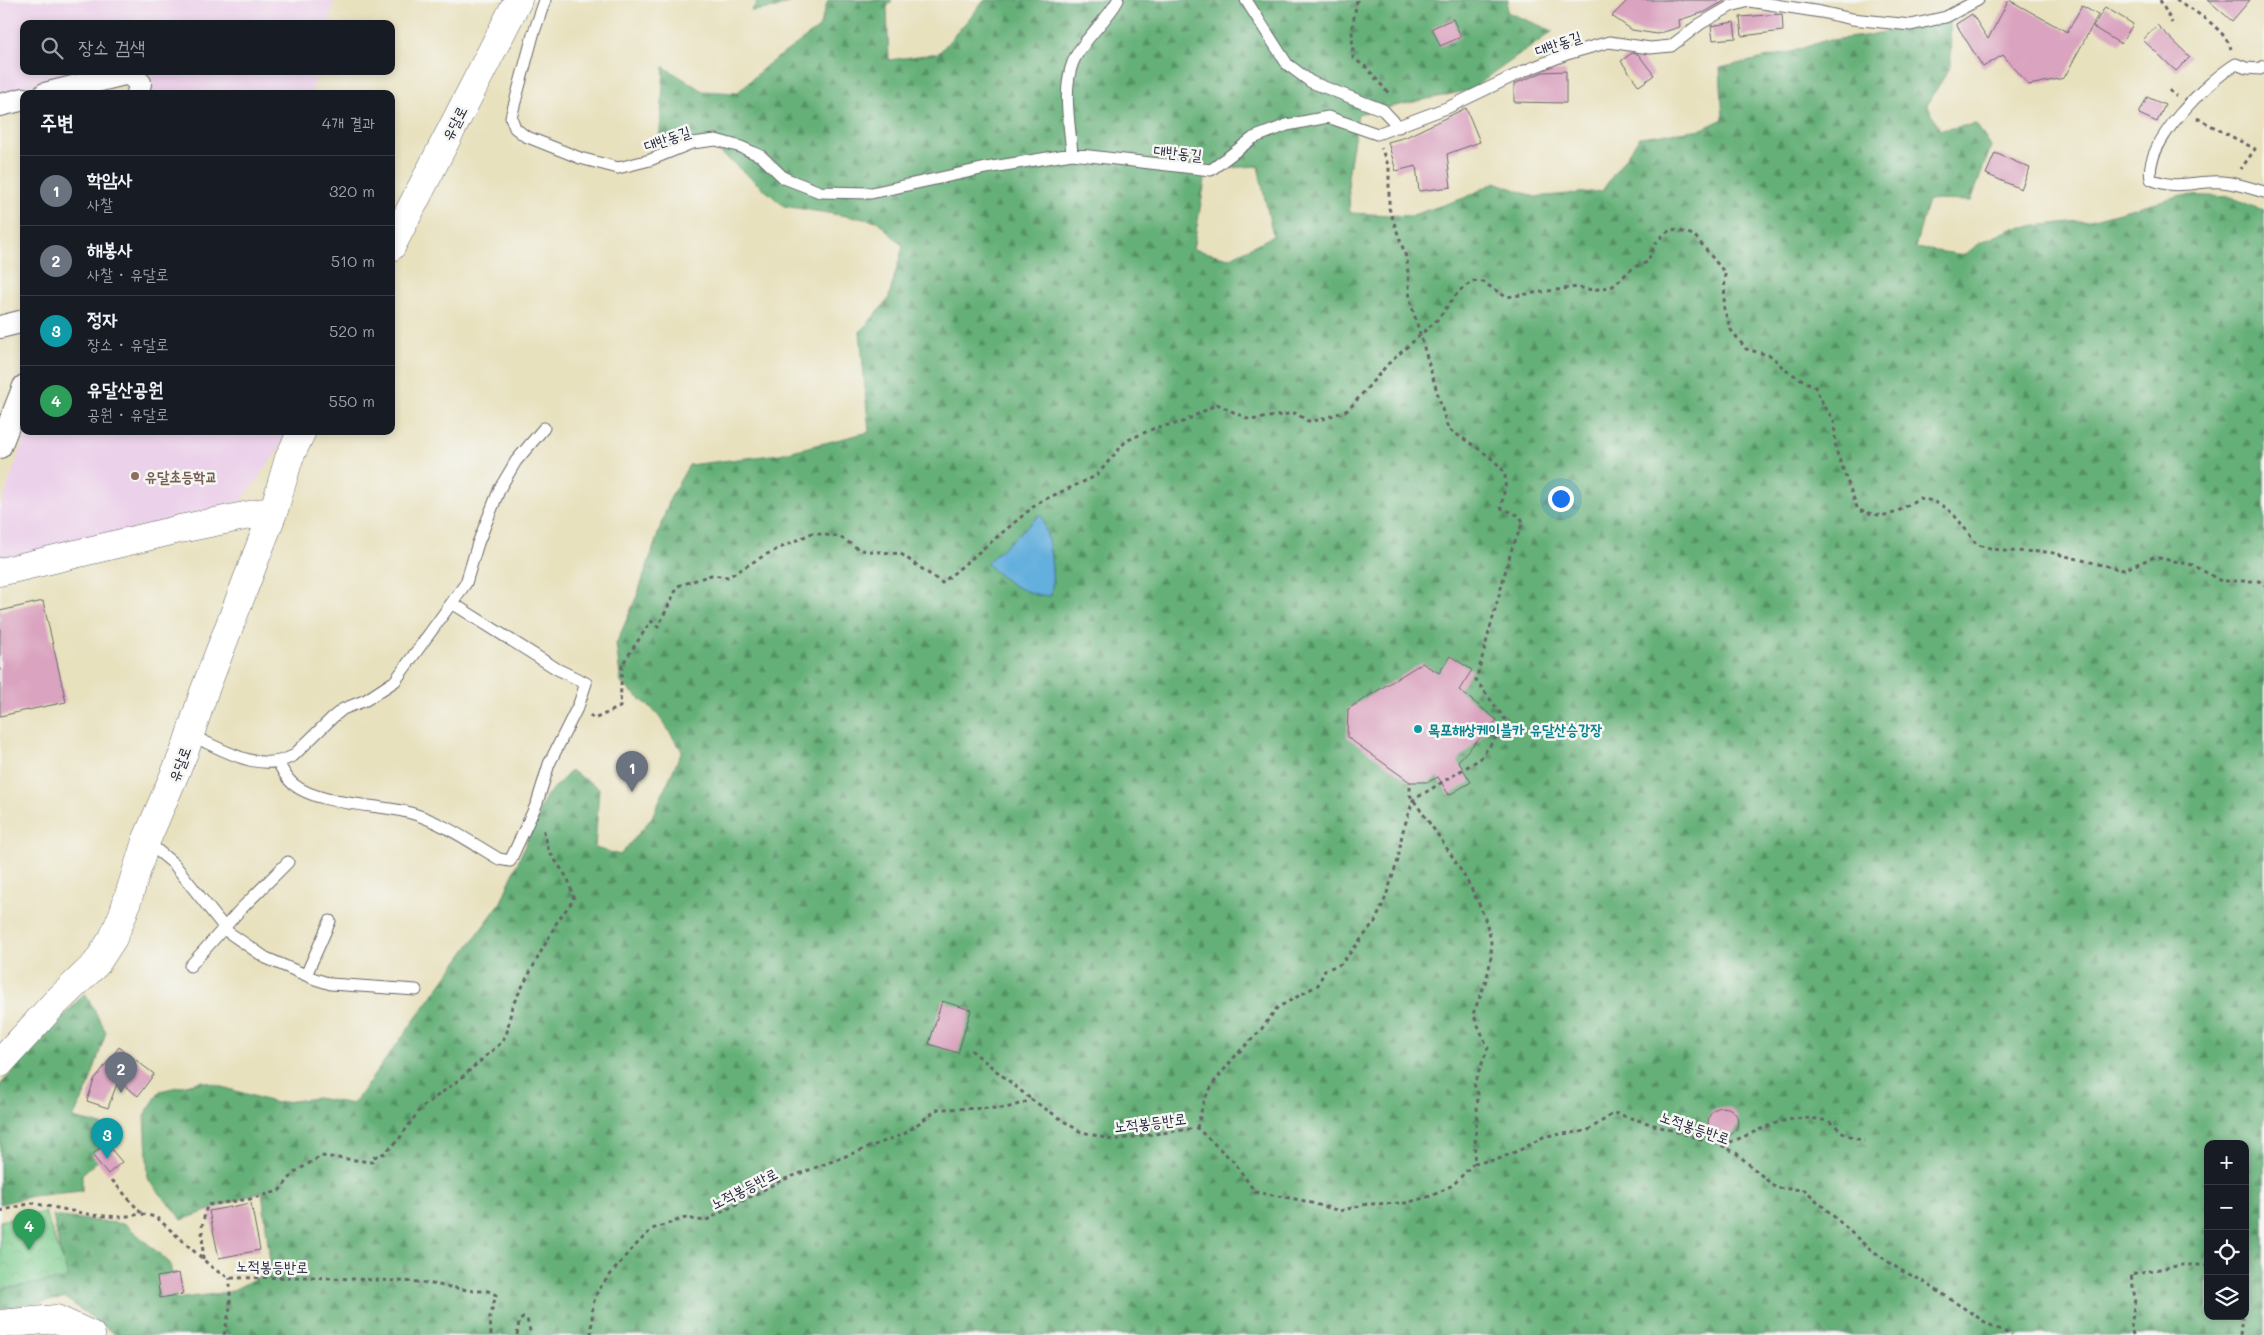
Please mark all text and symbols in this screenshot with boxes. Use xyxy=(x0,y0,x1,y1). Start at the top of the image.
search box xyxy=(20,20,395,75)
street label: 대반동길 xyxy=(1532,26,1584,60)
icon: search xyxy=(38,34,66,62)
text: 장소 검색 xyxy=(78,34,145,59)
street label: 유달로 xyxy=(437,102,471,144)
text: 주변 xyxy=(40,108,74,135)
text: 4개 결과 xyxy=(322,112,375,133)
street label: 대반동길 xyxy=(641,121,693,155)
street label: 대반동길 xyxy=(1153,140,1203,164)
text: 학암사 xyxy=(87,166,133,191)
text: 1 xyxy=(52,180,60,201)
text: 320 m xyxy=(329,180,375,201)
text: 사찰 xyxy=(87,193,113,214)
text: 해봉사 xyxy=(87,236,133,261)
text: 2 xyxy=(52,250,60,271)
text: 510 m xyxy=(331,250,375,271)
text: 사찰 · 유달로 xyxy=(87,263,169,284)
text: 정자 xyxy=(87,306,118,331)
text: 3 xyxy=(51,320,61,341)
text: 520 m xyxy=(329,320,375,341)
text: 장소 · 유달로 xyxy=(87,333,169,354)
text: 유달산공원 xyxy=(87,376,163,401)
text: 4 xyxy=(51,390,61,411)
text: 550 m xyxy=(329,390,375,411)
text: 공원 · 유달로 xyxy=(87,403,169,424)
place label: 유달초등학교 xyxy=(145,466,217,486)
marker: 유달초등학교 xyxy=(129,470,141,482)
your location xyxy=(1548,486,1574,512)
place label: 목포해상케이블카 유달산승강장 xyxy=(1428,719,1602,739)
marker: 목포해상케이블카 유달산승강장 xyxy=(1412,723,1424,735)
street label: 유달로 xyxy=(163,744,195,784)
pin: 1 xyxy=(616,751,648,792)
pin: 2 xyxy=(105,1052,137,1093)
street label: 노적봉등반로 xyxy=(1658,1106,1732,1148)
street label: 노적봉등반로 xyxy=(1113,1108,1187,1136)
pin: 3 xyxy=(91,1118,123,1159)
map controls xyxy=(2204,1140,2249,1320)
button: + xyxy=(2204,1140,2249,1185)
street label: 노적봉등반로 xyxy=(707,1163,781,1213)
button: − xyxy=(2204,1185,2249,1230)
pin: 4 xyxy=(13,1209,45,1250)
button: locate xyxy=(2204,1230,2249,1275)
street label: 노적봉등반로 xyxy=(236,1255,308,1277)
button: layers xyxy=(2204,1275,2249,1320)

